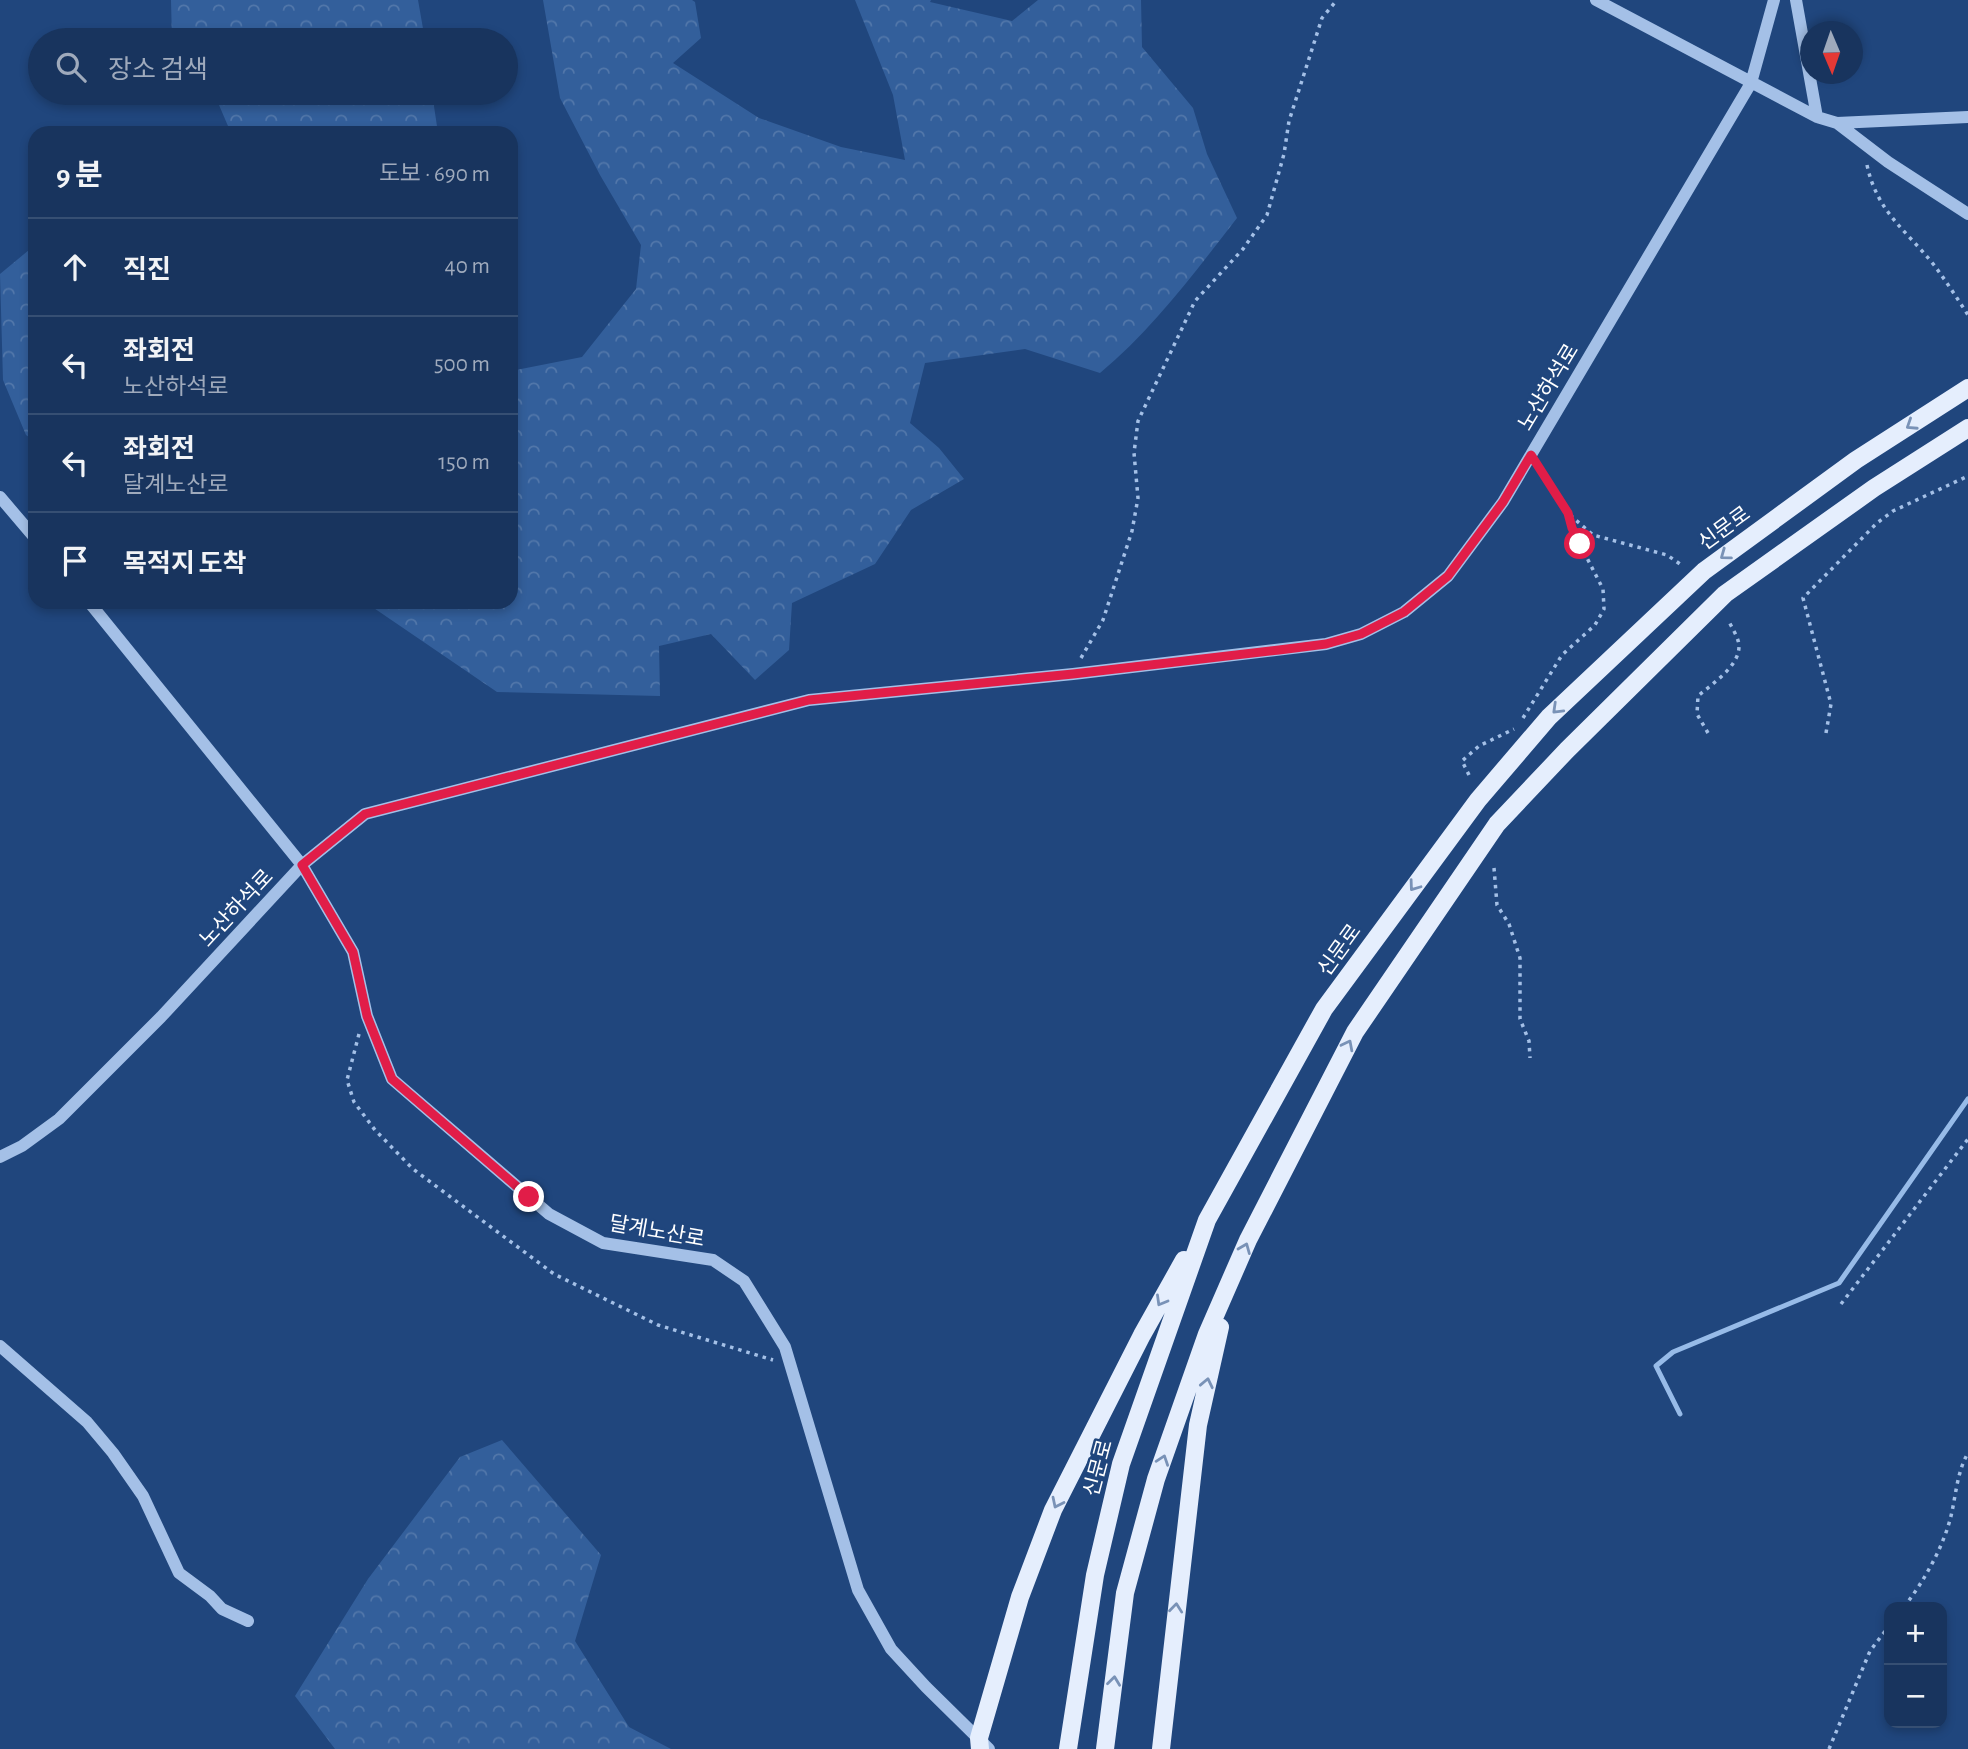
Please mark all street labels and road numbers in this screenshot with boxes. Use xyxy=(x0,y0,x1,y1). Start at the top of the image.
street label: 노산하석로 xyxy=(1514,340,1582,434)
street label: 신문로 xyxy=(1694,502,1754,554)
street label: 노산하석로 xyxy=(195,865,277,951)
street label: 신문로 xyxy=(1313,920,1365,980)
street label: 달계노산로 xyxy=(608,1212,706,1250)
street label: 신문로 xyxy=(1080,1437,1116,1499)

